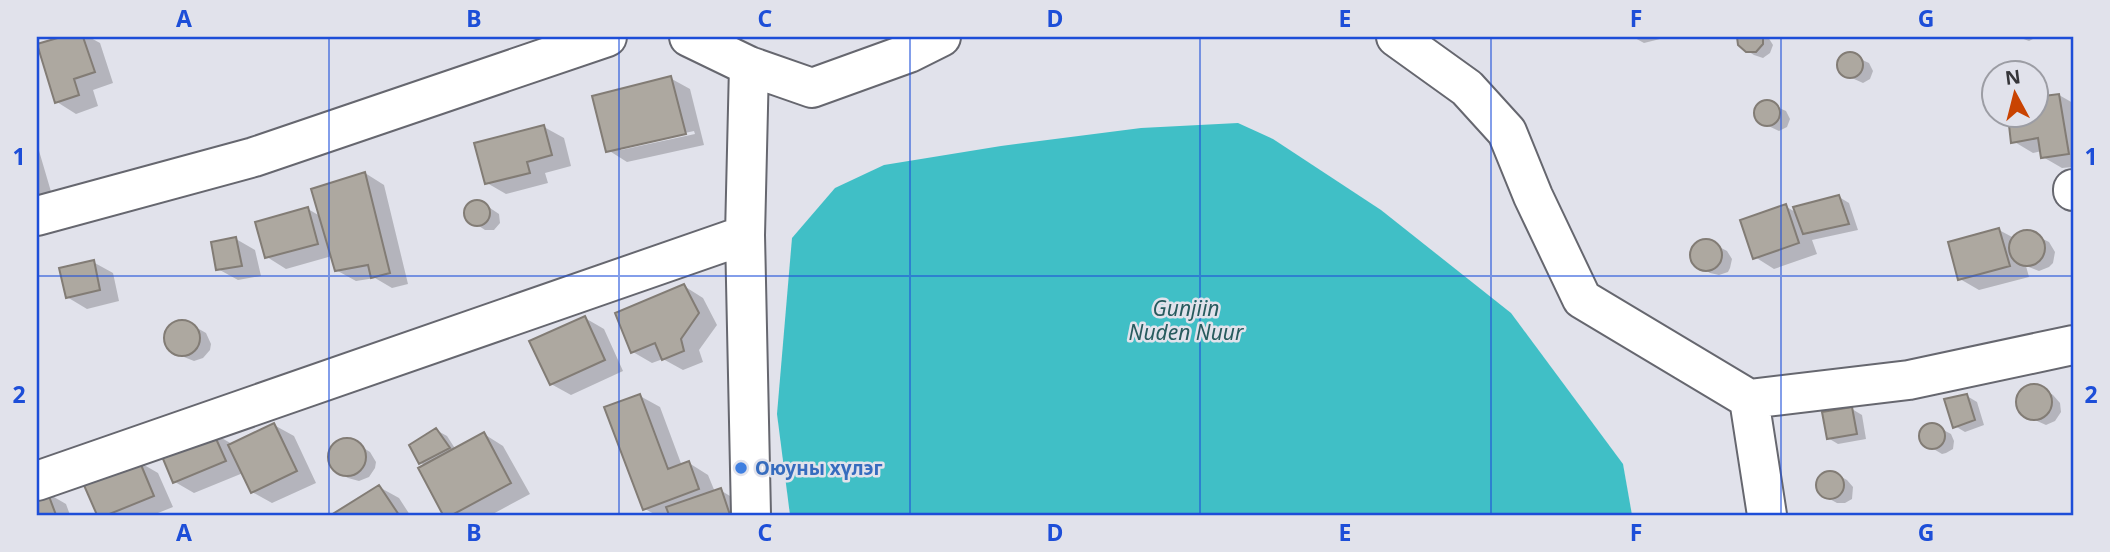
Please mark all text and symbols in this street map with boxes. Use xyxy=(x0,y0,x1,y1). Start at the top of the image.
text: A xyxy=(176,2,192,34)
text: B xyxy=(466,2,482,34)
text: C xyxy=(758,2,773,34)
text: D xyxy=(1047,2,1063,34)
text: E xyxy=(1339,2,1351,34)
text: F xyxy=(1630,2,1642,34)
text: G xyxy=(1918,2,1934,34)
north arrow xyxy=(1980,60,2050,130)
text: N xyxy=(2004,63,2022,91)
text: 1 xyxy=(12,140,26,172)
text: 1 xyxy=(2084,140,2098,172)
water label: Gunjiin Nuden Nuur xyxy=(1129,294,1245,346)
text: 2 xyxy=(12,378,26,410)
text: 2 xyxy=(2084,378,2098,410)
place label: Оюуны хүлэг xyxy=(755,455,883,481)
marker: Оюуны хүлэг xyxy=(733,460,749,476)
text: A xyxy=(176,516,192,548)
text: B xyxy=(466,516,482,548)
text: C xyxy=(758,516,773,548)
text: D xyxy=(1047,516,1063,548)
text: E xyxy=(1339,516,1351,548)
text: F xyxy=(1630,516,1642,548)
text: G xyxy=(1918,516,1934,548)

